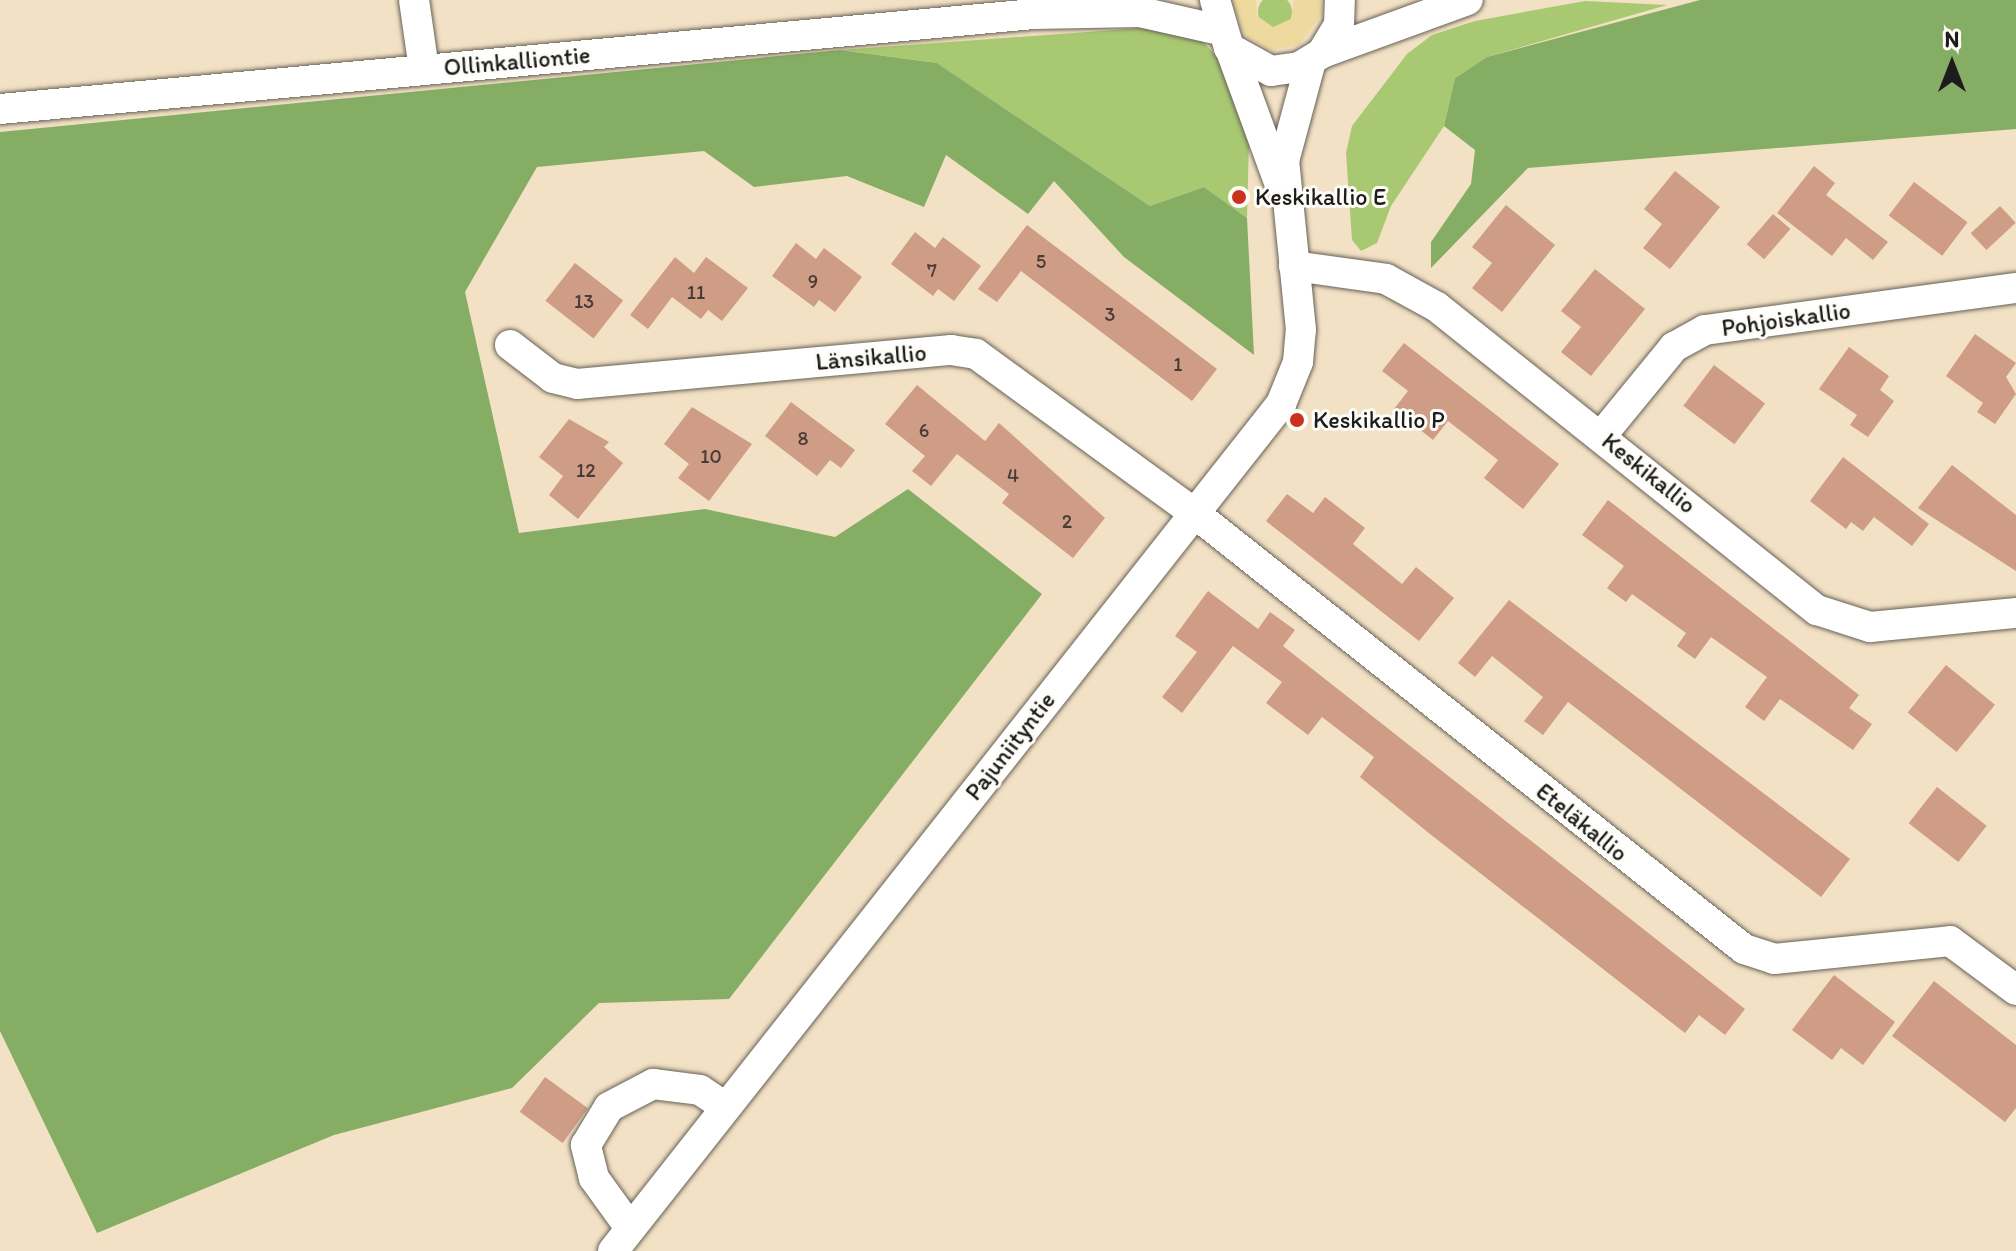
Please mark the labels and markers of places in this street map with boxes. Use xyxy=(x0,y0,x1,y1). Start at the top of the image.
place label: Keskikallio E xyxy=(1255,183,1386,211)
marker: Keskikallio E xyxy=(1230,188,1248,206)
place label: Keskikallio P xyxy=(1313,406,1445,434)
marker: Keskikallio P xyxy=(1288,411,1306,429)

